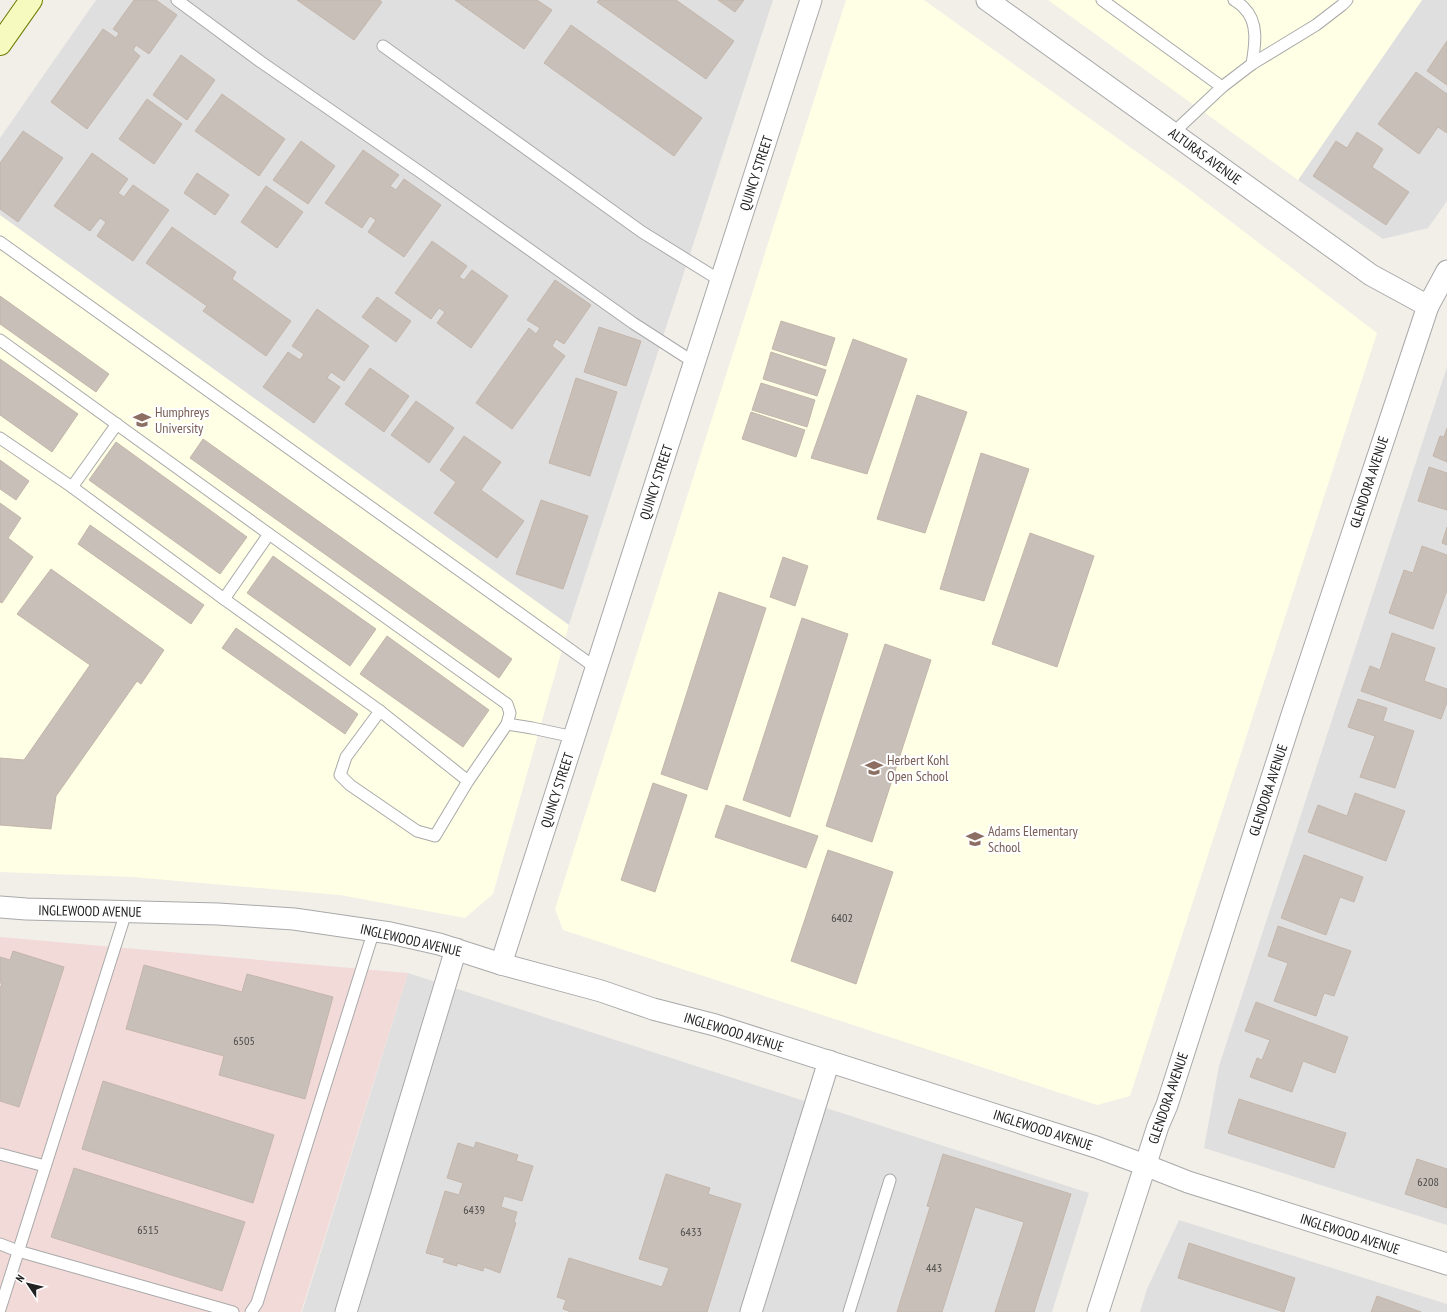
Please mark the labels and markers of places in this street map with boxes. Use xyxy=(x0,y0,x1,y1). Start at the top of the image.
place label: Humphreys University xyxy=(155,403,210,437)
school or university icon: Humphreys University xyxy=(132,410,152,430)
place label: Herbert Kohl Open School xyxy=(887,751,950,785)
school or university icon: Herbert Kohl Open School xyxy=(864,758,884,778)
place label: Adams Elementary School xyxy=(988,822,1078,856)
school or university icon: Adams Elementary School xyxy=(965,829,985,849)

